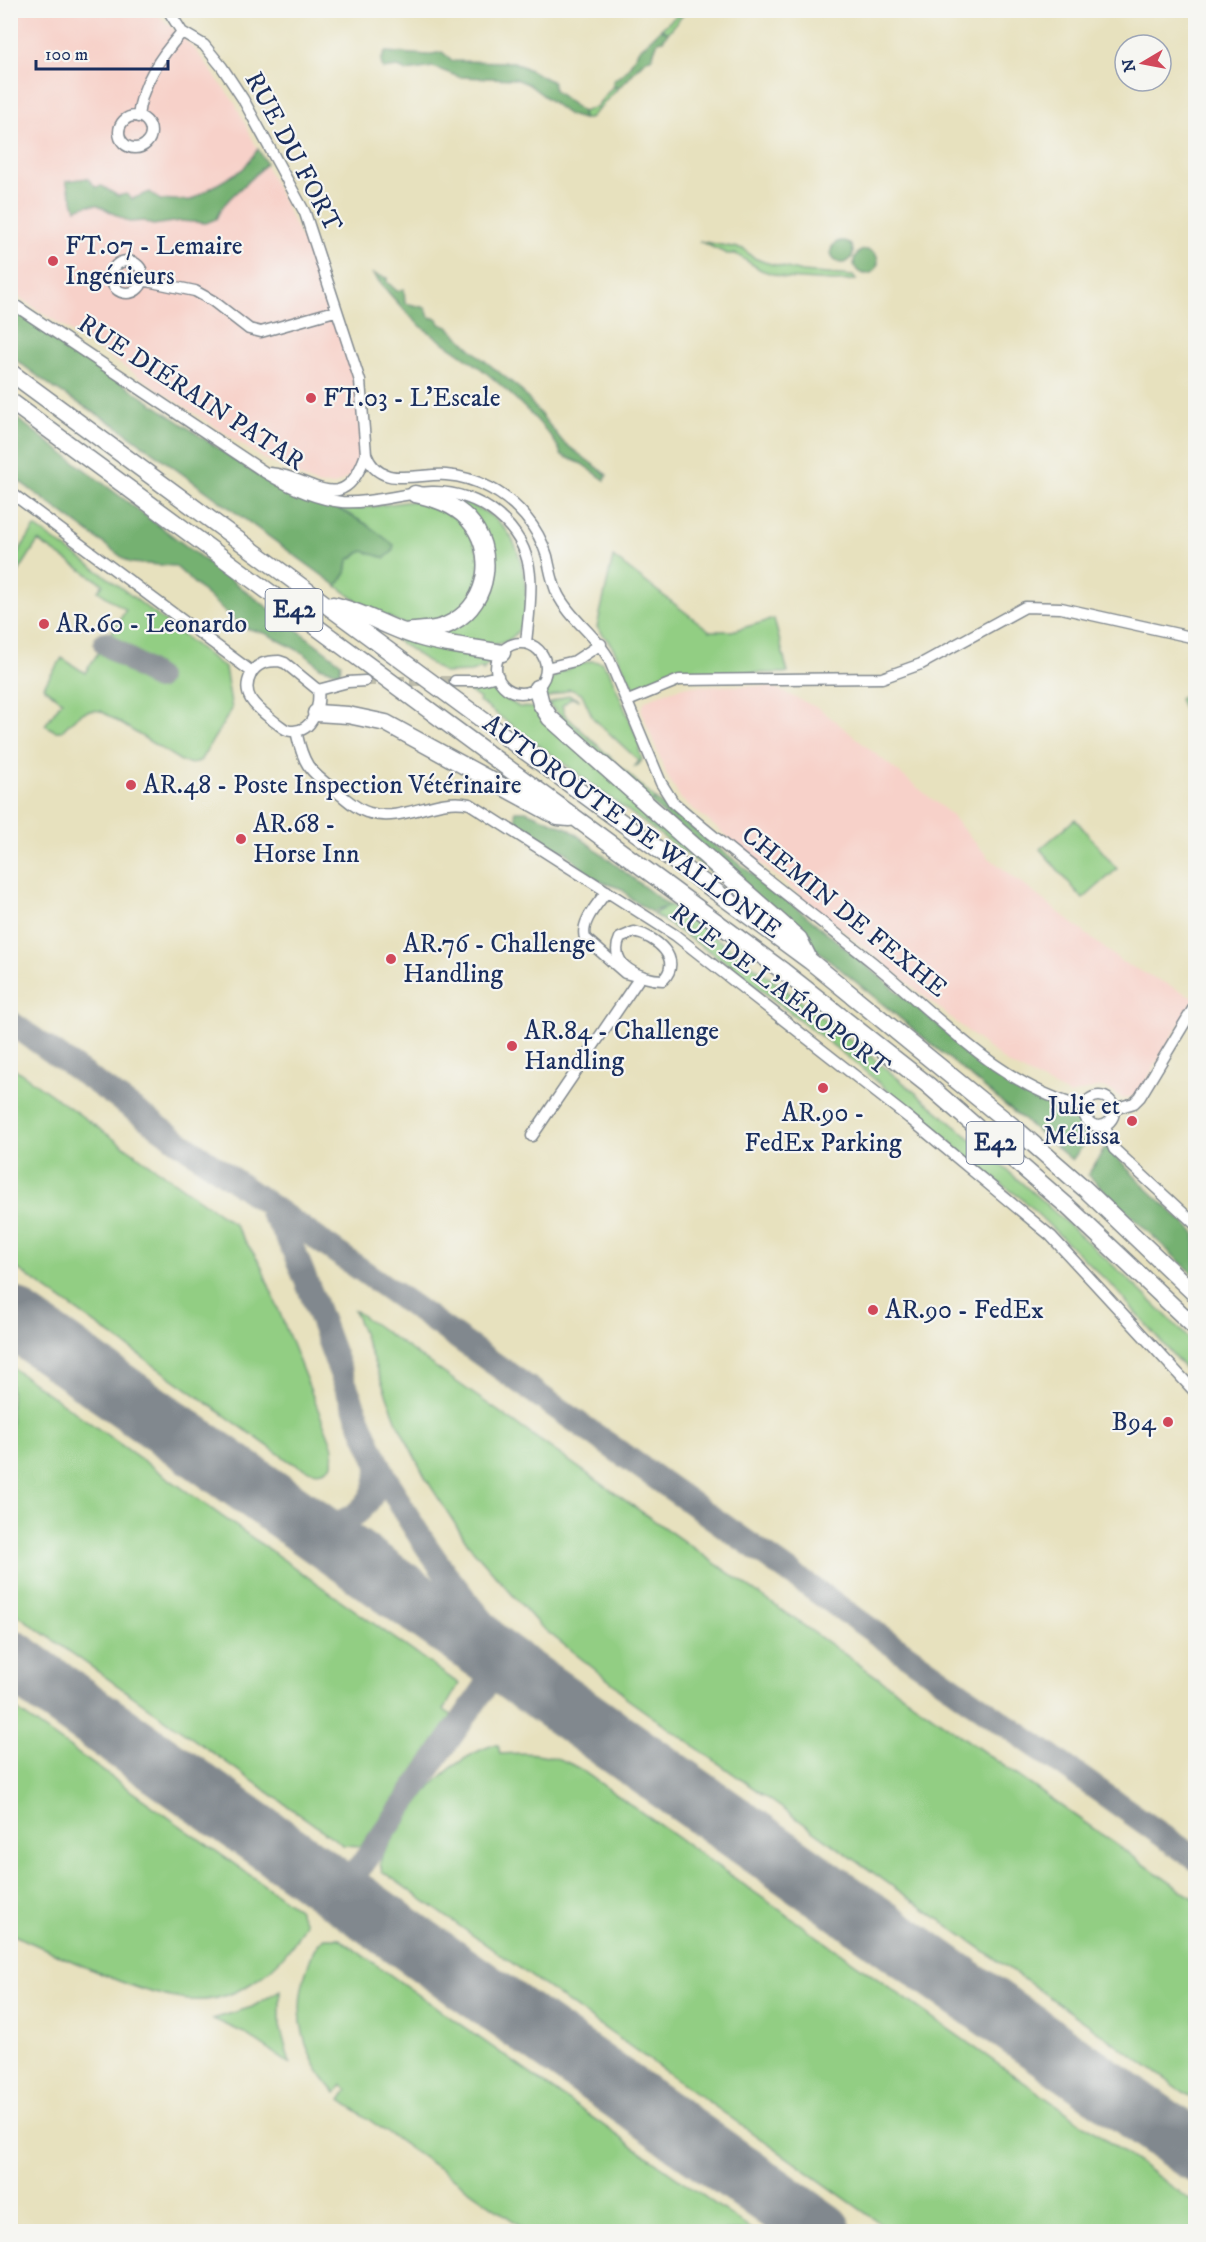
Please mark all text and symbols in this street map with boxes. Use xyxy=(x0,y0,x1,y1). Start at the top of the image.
scale bar xyxy=(36,33,168,71)
north arrow xyxy=(1113,33,1173,93)
text: 100 m xyxy=(45,44,88,66)
text: N xyxy=(1118,57,1140,74)
street label: RUE DU FORT xyxy=(237,66,349,238)
place label: FT.07 - Lemaire Ingénieurs xyxy=(65,230,243,293)
marker: FT.07 - Lemaire Ingénieurs xyxy=(46,254,60,268)
street label: RUE DIÉRAIN PATAR xyxy=(71,307,311,479)
place label: FT.03 - L'Escale xyxy=(323,382,501,415)
marker: FT.03 - L'Escale xyxy=(304,391,318,405)
road number: E42 xyxy=(266,589,322,631)
place label: AR.60 - Leonardo xyxy=(56,608,247,641)
marker: AR.60 - Leonardo xyxy=(37,617,51,631)
street label: AUTOROUTE DE WALLONIE xyxy=(476,707,788,947)
place label: AR.48 - Poste Inspection Vétérinaire xyxy=(143,769,521,802)
marker: AR.48 - Poste Inspection Vétérinaire xyxy=(124,778,138,792)
place label: AR.68 - Horse Inn xyxy=(253,808,360,871)
street label: CHEMIN DE FEXHE xyxy=(734,819,954,1005)
marker: AR.68 - Horse Inn xyxy=(234,832,248,846)
street label: RUE DE L'AÉROPORT xyxy=(663,896,897,1084)
place label: AR.76 - Challenge Handling xyxy=(403,928,596,991)
marker: AR.76 - Challenge Handling xyxy=(384,952,398,966)
place label: AR.84 - Challenge Handling xyxy=(524,1015,719,1078)
marker: AR.84 - Challenge Handling xyxy=(505,1039,519,1053)
marker: AR.90 - FedEx Parking xyxy=(816,1081,830,1095)
place label: Julie et Mélissa xyxy=(1043,1090,1120,1153)
place label: AR.90 - FedEx Parking xyxy=(744,1097,902,1160)
marker: Julie et Mélissa xyxy=(1125,1114,1139,1128)
road number: E42 xyxy=(966,1122,1024,1164)
place label: AR.90 - FedEx xyxy=(885,1294,1044,1327)
marker: AR.90 - FedEx xyxy=(866,1303,880,1317)
place label: B94 xyxy=(1112,1406,1157,1439)
marker: B94 xyxy=(1161,1415,1175,1429)

